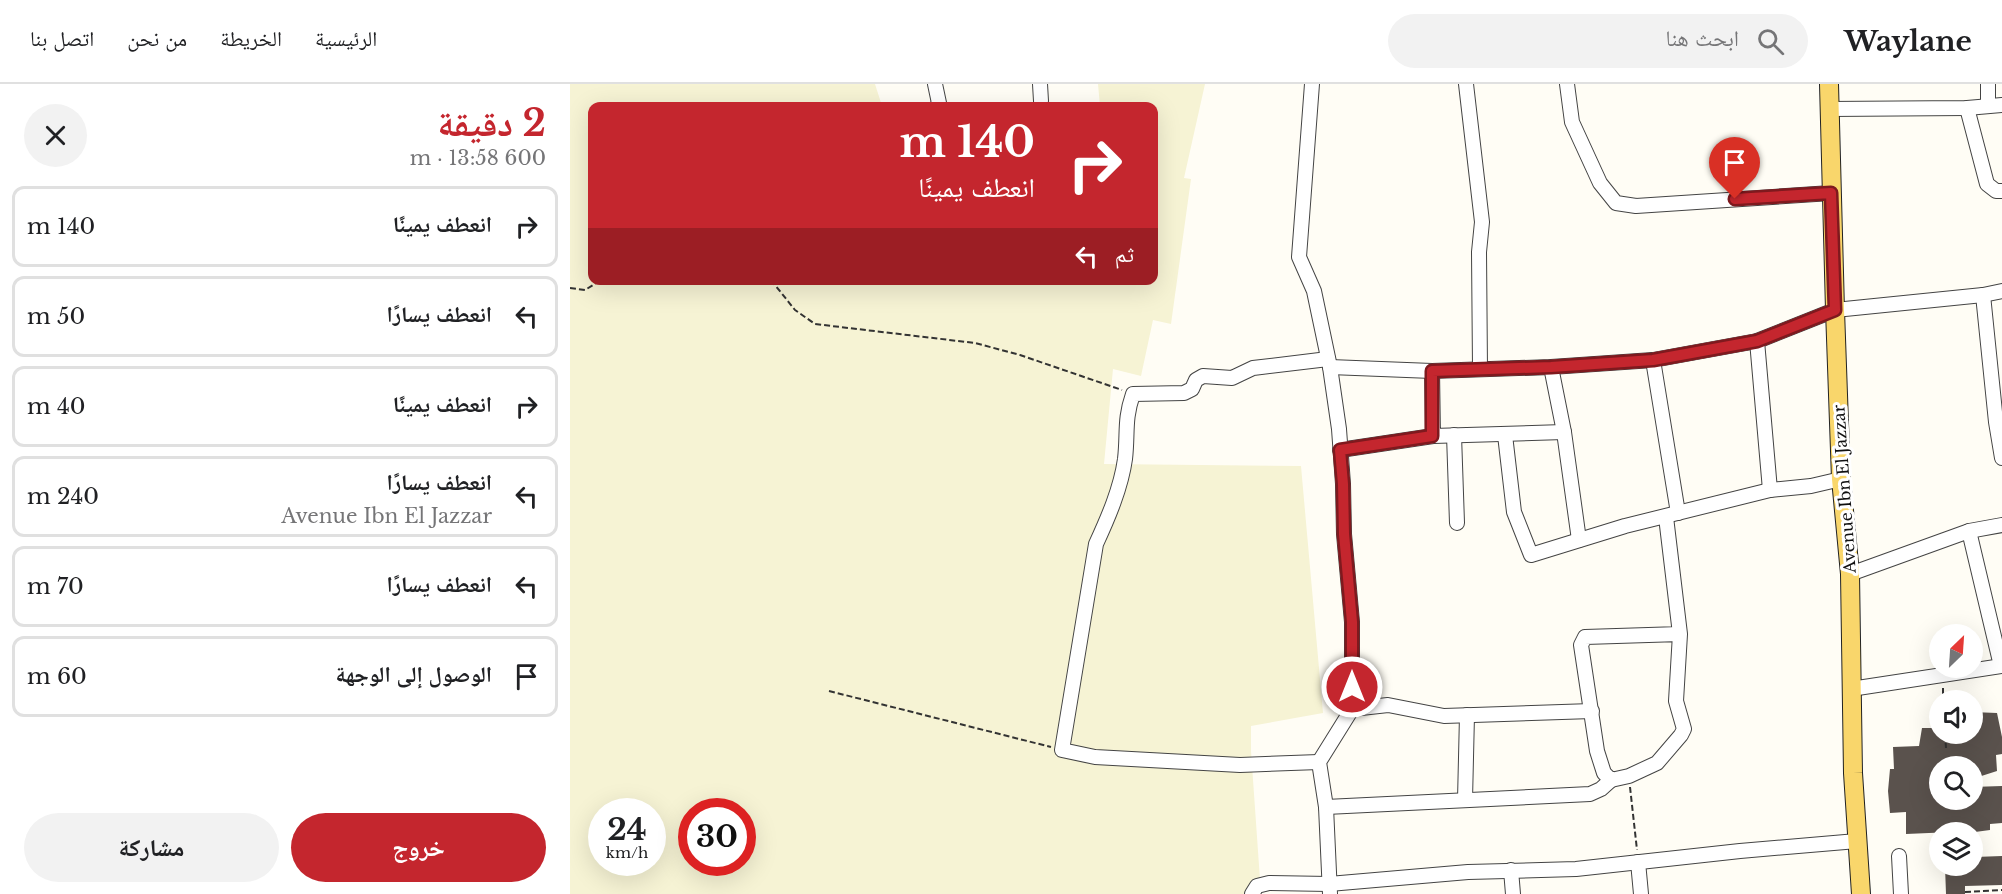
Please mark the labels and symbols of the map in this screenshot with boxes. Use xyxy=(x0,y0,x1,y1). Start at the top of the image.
pin xyxy=(1709,137,1760,199)
street label: Avenue Ibn El Jazzar xyxy=(1828,404,1860,575)
north arrow xyxy=(1929,624,1983,678)
position arrow xyxy=(1320,655,1384,719)
speed limit sign: 30 xyxy=(678,798,756,876)

